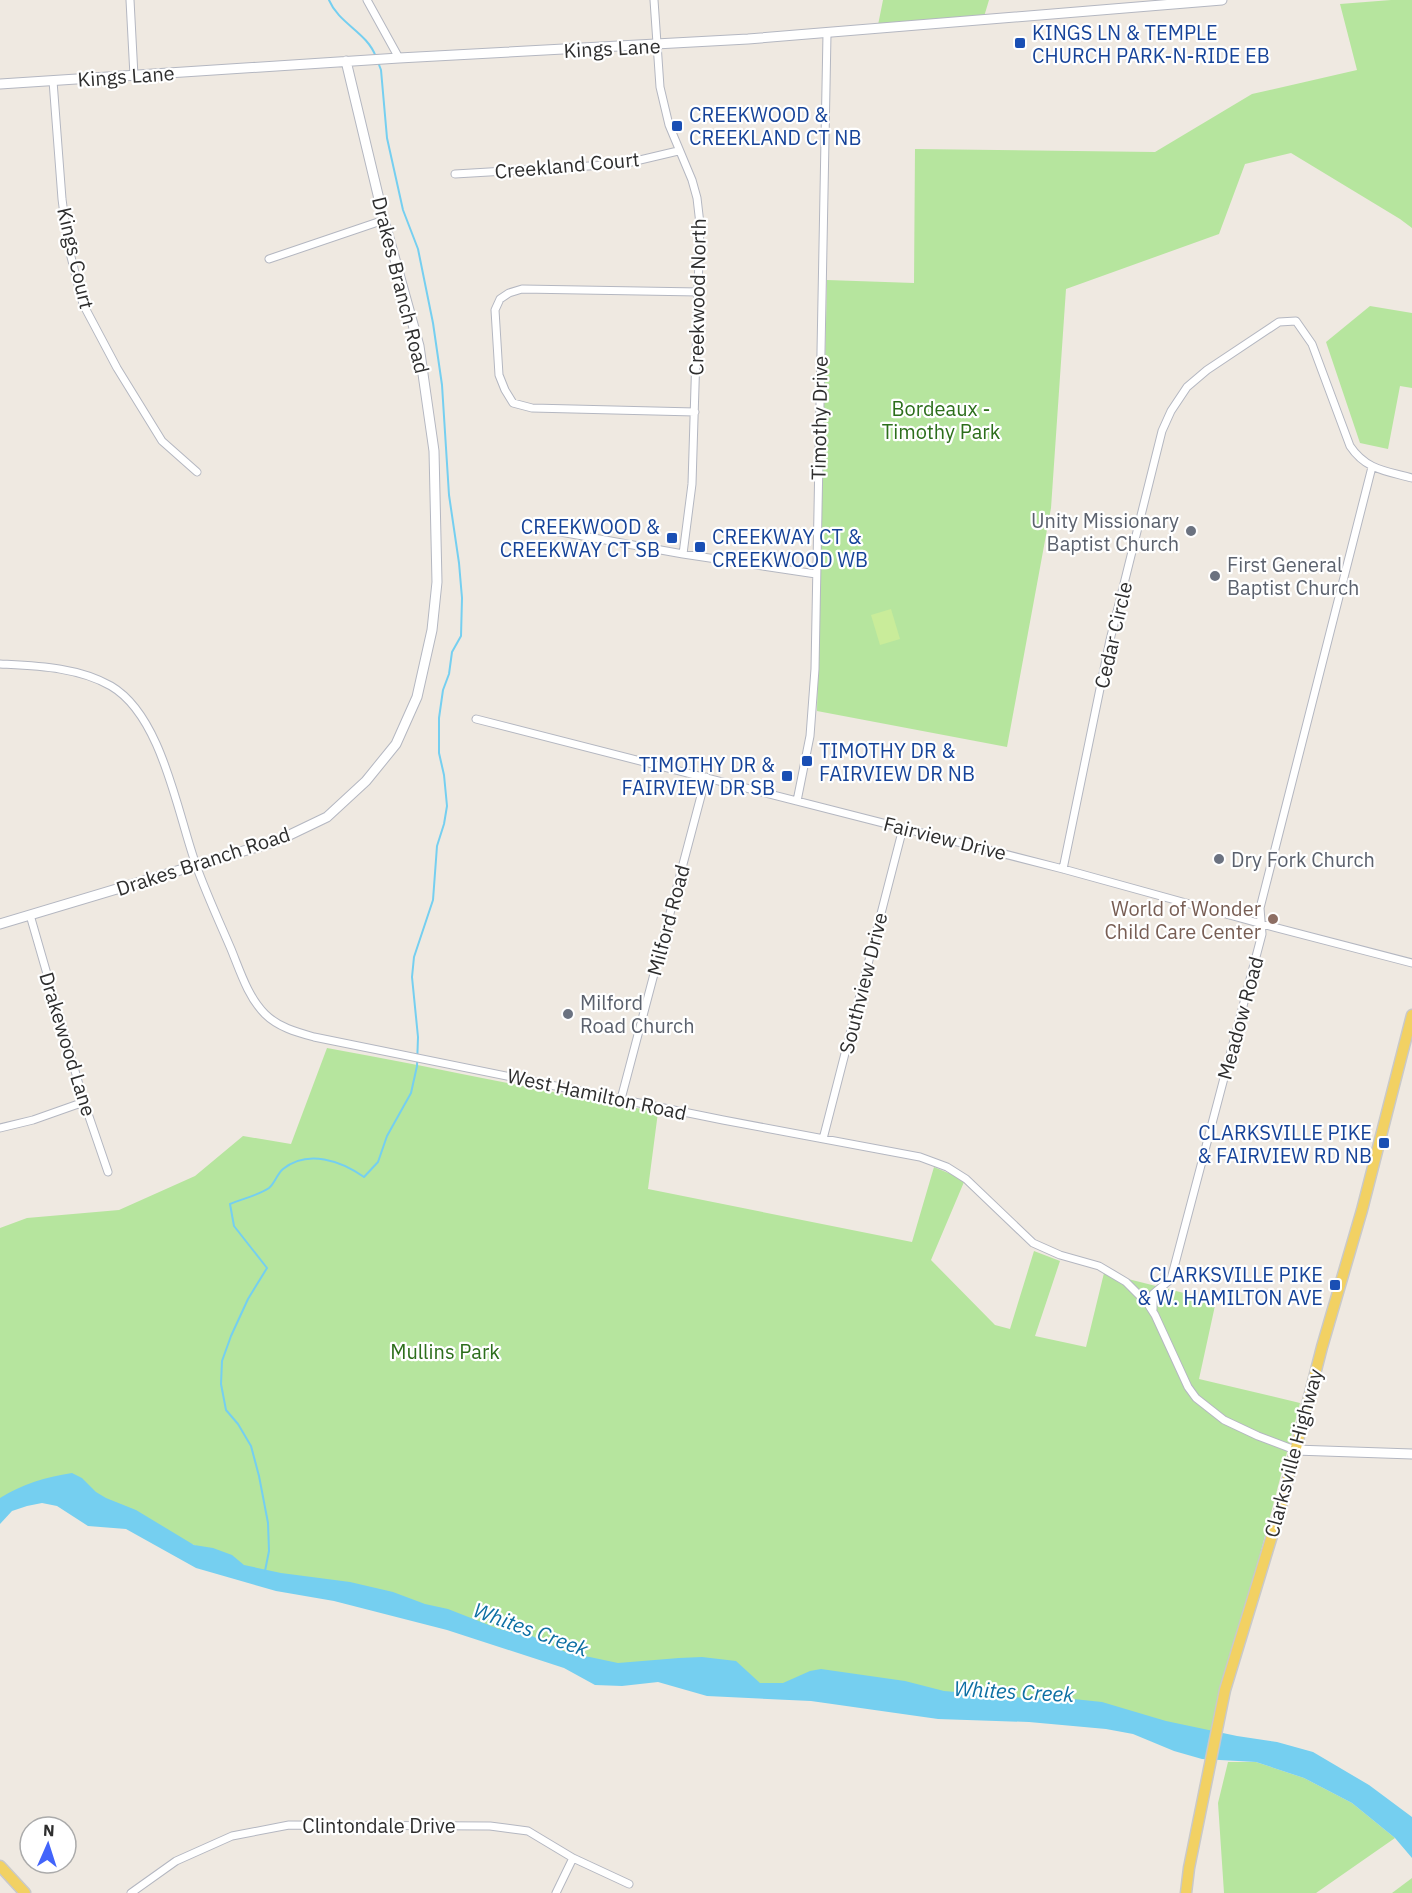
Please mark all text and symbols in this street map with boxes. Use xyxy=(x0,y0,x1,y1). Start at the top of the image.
place label: KINGS LN & TEMPLE CHURCH PARK-N-RIDE EB xyxy=(1032,19,1270,69)
street label: Kings Lane xyxy=(563,32,661,64)
marker: KINGS LN & TEMPLE CHURCH PARK-N-RIDE EB xyxy=(1013,36,1027,50)
street label: Kings Lane xyxy=(77,59,175,93)
place label: CREEKWOOD & CREEKLAND CT NB xyxy=(689,101,862,151)
marker: CREEKWOOD & CREEKLAND CT NB xyxy=(670,119,684,133)
street label: Creekland Court xyxy=(493,145,641,185)
street label: Drakes Branch Road xyxy=(366,194,436,376)
street label: Kings Court xyxy=(51,205,101,311)
street label: Creekwood North xyxy=(682,218,712,376)
street label: Timothy Drive xyxy=(804,356,834,480)
park label: Bordeaux - Timothy Park xyxy=(882,395,1001,445)
place label: Unity Missionary Baptist Church xyxy=(1031,507,1179,557)
place label: CREEKWOOD & CREEKWAY CT SB xyxy=(500,513,660,563)
place label: CREEKWAY CT & CREEKWOOD WB xyxy=(712,523,868,573)
marker: Unity Missionary Baptist Church xyxy=(1184,524,1198,538)
marker: CREEKWOOD & CREEKWAY CT SB xyxy=(665,531,679,545)
marker: CREEKWAY CT & CREEKWOOD WB xyxy=(693,540,707,554)
place label: First General Baptist Church xyxy=(1227,551,1359,601)
marker: First General Baptist Church xyxy=(1208,569,1222,583)
street label: Cedar Circle xyxy=(1088,579,1138,691)
place label: TIMOTHY DR & FAIRVIEW DR NB xyxy=(819,737,975,787)
place label: TIMOTHY DR & FAIRVIEW DR SB xyxy=(622,751,775,801)
marker: TIMOTHY DR & FAIRVIEW DR NB xyxy=(800,754,814,768)
marker: TIMOTHY DR & FAIRVIEW DR SB xyxy=(780,769,794,783)
street label: Fairview Drive xyxy=(881,810,1009,866)
street label: Drakes Branch Road xyxy=(113,820,293,902)
place label: Dry Fork Church xyxy=(1231,846,1375,873)
marker: Dry Fork Church xyxy=(1212,852,1226,866)
street label: Milford Road xyxy=(640,862,696,978)
place label: World of Wonder Child Care Center xyxy=(1104,895,1261,945)
street label: Southview Drive xyxy=(832,910,894,1056)
marker: World of Wonder Child Care Center xyxy=(1266,912,1280,926)
street label: Meadow Road xyxy=(1211,953,1269,1083)
street label: Drakewood Lane xyxy=(33,969,103,1119)
place label: Milford Road Church xyxy=(580,989,695,1039)
marker: Milford Road Church xyxy=(561,1007,575,1021)
street label: West Hamilton Road xyxy=(505,1062,689,1126)
place label: CLARKSVILLE PIKE & FAIRVIEW RD NB xyxy=(1197,1119,1372,1169)
marker: CLARKSVILLE PIKE & FAIRVIEW RD NB xyxy=(1377,1136,1391,1150)
place label: CLARKSVILLE PIKE & W. HAMILTON AVE xyxy=(1137,1261,1323,1311)
marker: CLARKSVILLE PIKE & W. HAMILTON AVE xyxy=(1328,1278,1342,1292)
park label: Mullins Park xyxy=(390,1338,500,1365)
street label: Clarksville Highway xyxy=(1257,1366,1329,1540)
water label: Whites Creek xyxy=(470,1595,593,1663)
water label: Whites Creek xyxy=(953,1674,1076,1708)
street label: Clintondale Drive xyxy=(302,1812,456,1839)
north arrow xyxy=(18,1815,78,1875)
text: N xyxy=(42,1820,55,1840)

